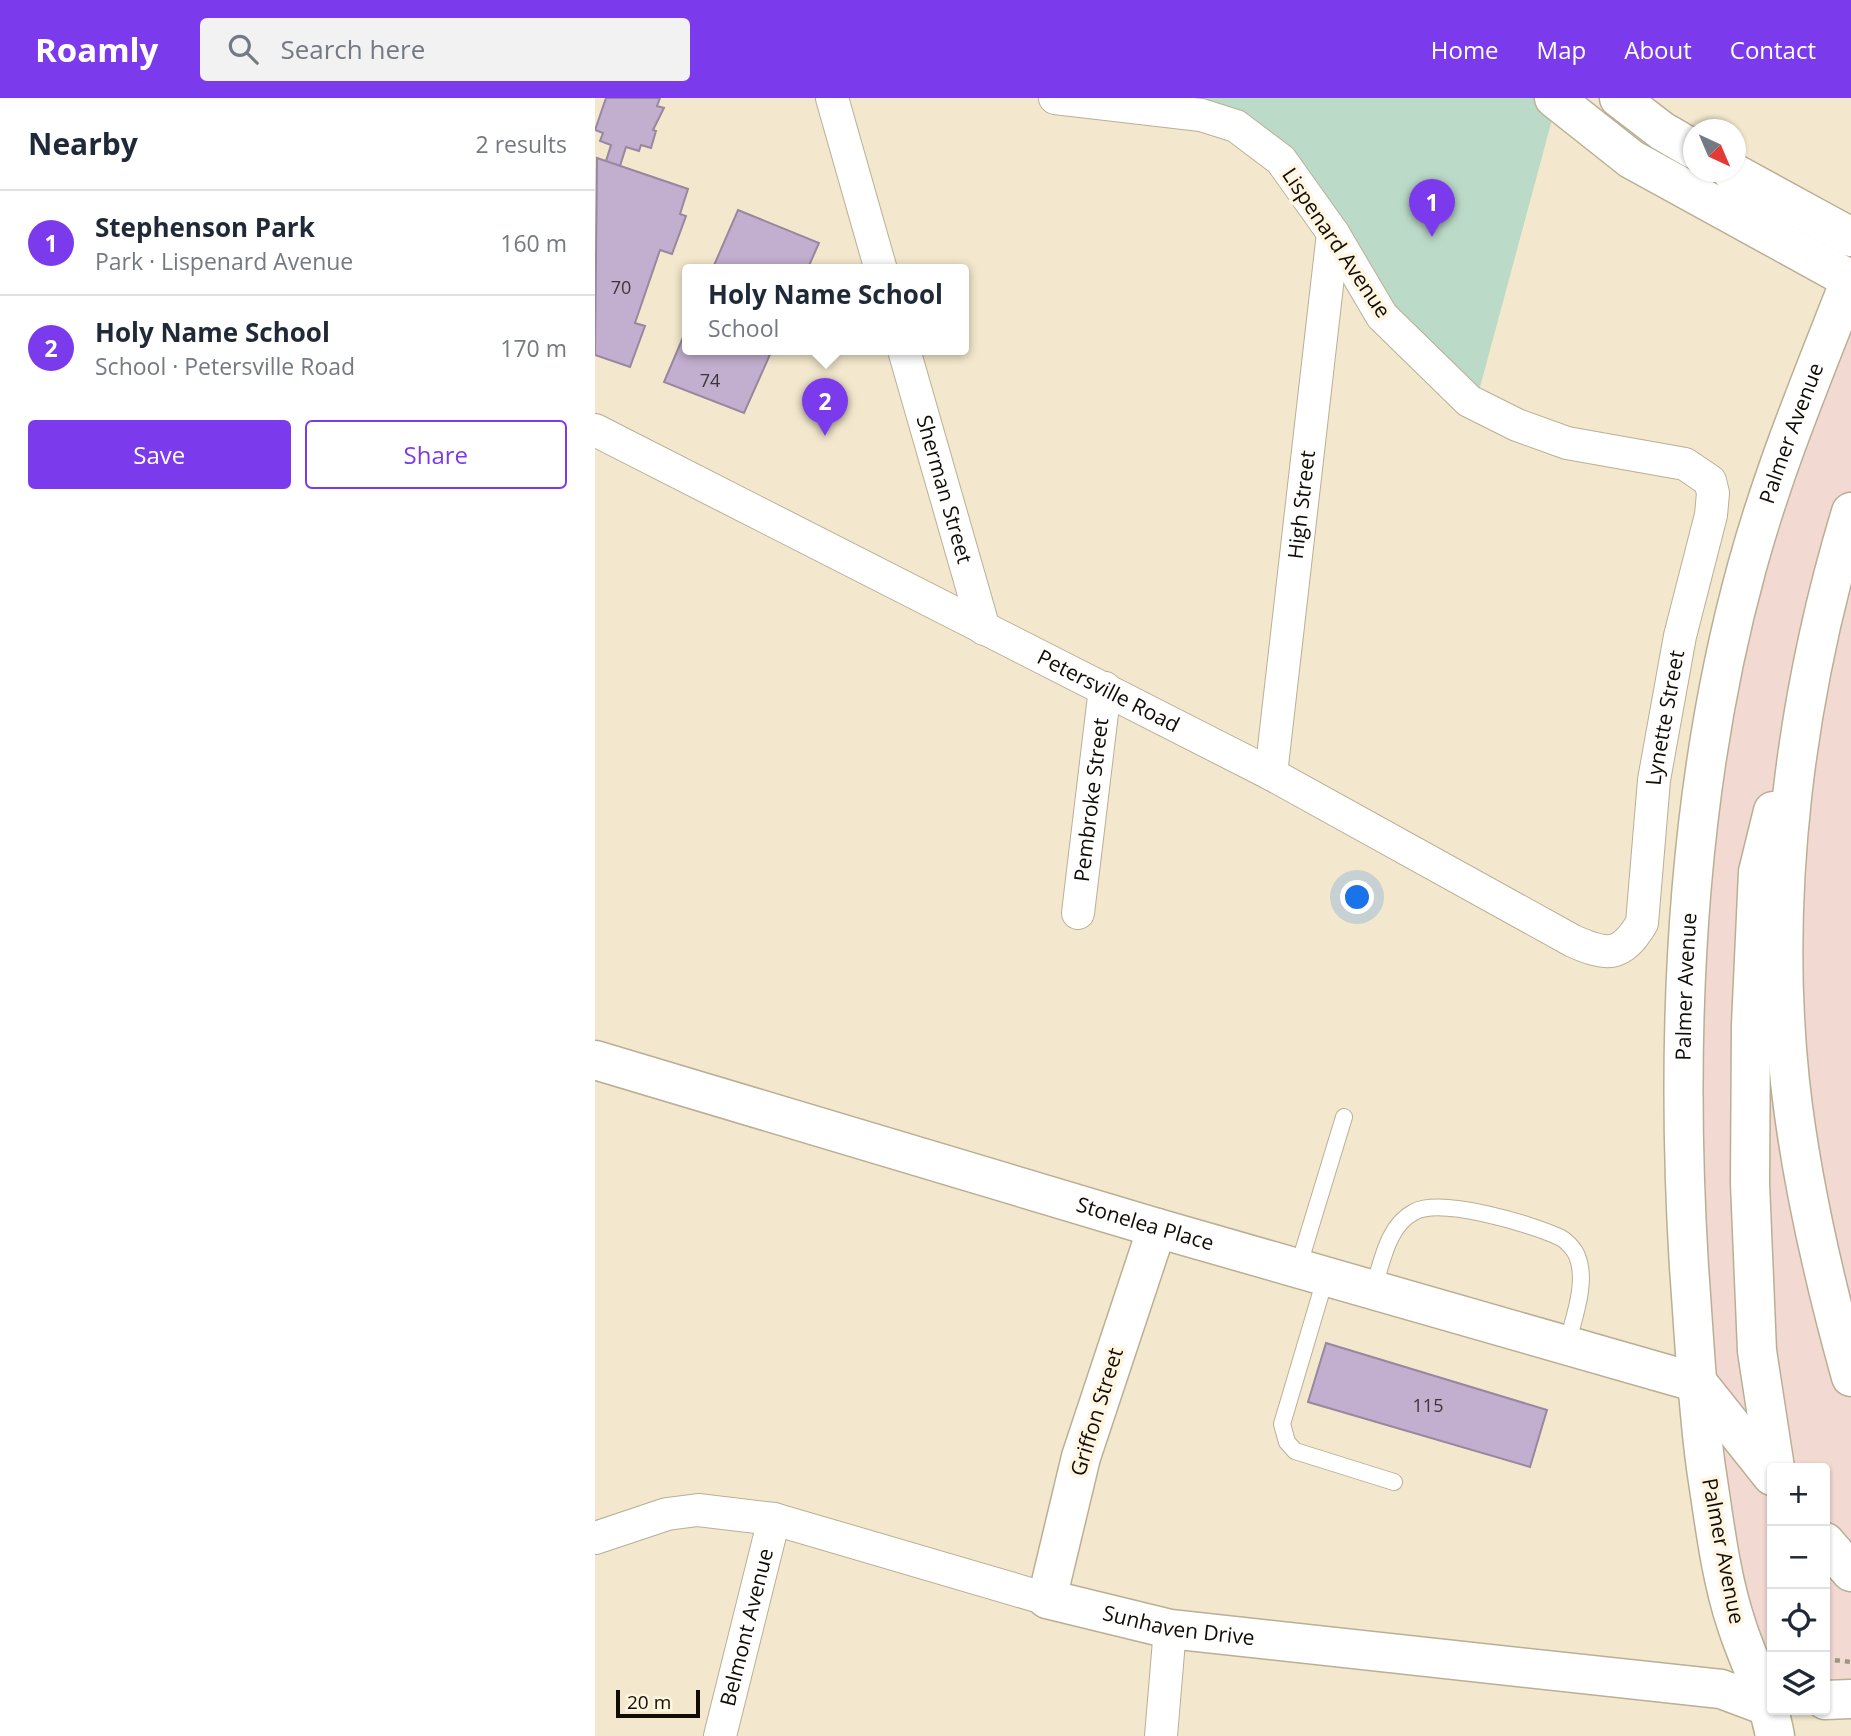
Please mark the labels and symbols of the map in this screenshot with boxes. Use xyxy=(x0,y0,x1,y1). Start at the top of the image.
north arrow xyxy=(1683,119,1746,182)
street label: Lispenard Avenue xyxy=(1276,162,1397,323)
pin: 1 xyxy=(1409,179,1455,237)
house number: 70 xyxy=(611,275,631,299)
street label: Palmer Avenue xyxy=(1752,358,1829,507)
house number: 74 xyxy=(700,368,720,392)
pin: 2 xyxy=(802,378,848,436)
street label: Sherman Street xyxy=(910,412,979,566)
street label: High Street xyxy=(1281,449,1321,561)
street label: Petersville Road xyxy=(1033,642,1185,738)
street label: Lynette Street xyxy=(1639,648,1690,787)
street label: Pembroke Street xyxy=(1067,716,1114,883)
your location xyxy=(1340,880,1374,914)
street label: Palmer Avenue xyxy=(1669,912,1703,1061)
street label: Stonelea Place xyxy=(1073,1190,1217,1257)
street label: Griffon Street xyxy=(1063,1344,1129,1479)
house number: 115 xyxy=(1413,1393,1443,1417)
street label: Palmer Avenue xyxy=(1696,1476,1752,1626)
street label: Belmont Avenue xyxy=(713,1545,779,1709)
street label: Sunhaven Drive xyxy=(1100,1598,1256,1651)
scale bar xyxy=(616,1687,700,1719)

